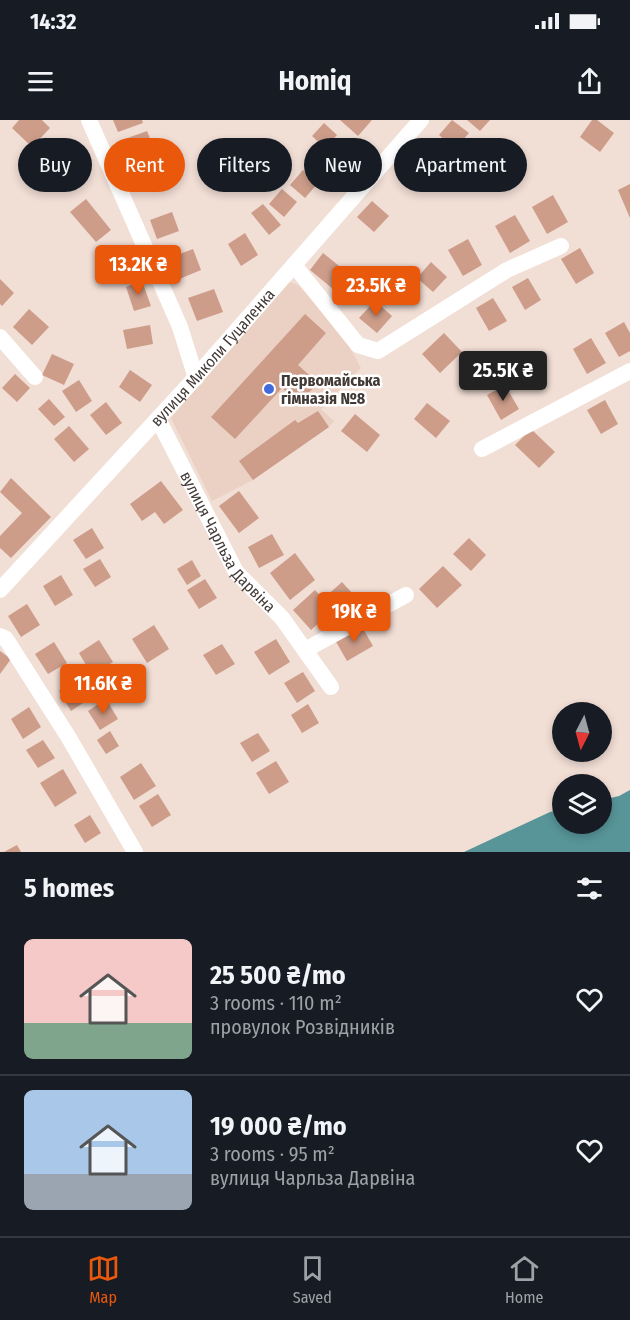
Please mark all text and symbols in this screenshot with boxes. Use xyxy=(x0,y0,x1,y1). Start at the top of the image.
text: 14:32 xyxy=(30,8,76,35)
icon: menu xyxy=(24,65,57,98)
text: Homiq xyxy=(279,65,351,97)
icon: share xyxy=(573,65,606,98)
chip: Buy xyxy=(18,138,92,192)
chip: Rent xyxy=(104,138,185,192)
chip: Filters xyxy=(197,138,292,192)
chip: New xyxy=(304,138,382,192)
chip: Apartment xyxy=(394,138,527,192)
pin: 13.2K ₴ xyxy=(83,245,193,296)
text: 13.2K ₴ xyxy=(109,252,167,276)
pin: 23.5K ₴ xyxy=(321,266,431,317)
text: 23.5K ₴ xyxy=(346,273,406,297)
street label: вулиця Миколи Гуцаленка xyxy=(147,285,279,430)
pin: 25.5K ₴ xyxy=(448,351,558,402)
text: 25.5K ₴ xyxy=(473,358,533,382)
place label: Первомайська гімназія №8 xyxy=(281,371,381,408)
marker: Первомайська гімназія №8 xyxy=(262,382,276,396)
street label: вулиця Чарльза Дарвіна xyxy=(176,468,280,616)
pin: 19K ₴ xyxy=(312,592,396,643)
text: 19K ₴ xyxy=(331,599,377,623)
pin: 11.6K ₴ xyxy=(48,664,158,715)
text: 11.6K ₴ xyxy=(74,671,132,695)
north arrow xyxy=(552,702,612,762)
map controls xyxy=(552,702,612,834)
button: layers xyxy=(552,774,612,834)
icon: filters xyxy=(573,872,606,905)
text: 5 homes xyxy=(24,873,114,904)
text: 25 500 ₴/mo xyxy=(210,960,346,991)
icon: home xyxy=(72,963,144,1035)
icon: heart xyxy=(573,983,606,1016)
text: 3 rooms · 110 m² xyxy=(210,991,342,1015)
text: провулок Розвідників xyxy=(210,1015,395,1039)
text: 19 000 ₴/mo xyxy=(210,1111,347,1142)
icon: home xyxy=(72,1114,144,1186)
icon: heart xyxy=(573,1134,606,1167)
text: 3 rooms · 95 m² xyxy=(210,1142,335,1166)
text: вулиця Чарльза Дарвіна xyxy=(210,1166,415,1190)
tab: Map xyxy=(87,1252,120,1307)
tab: Saved xyxy=(293,1252,332,1307)
tab: Home xyxy=(505,1252,543,1307)

